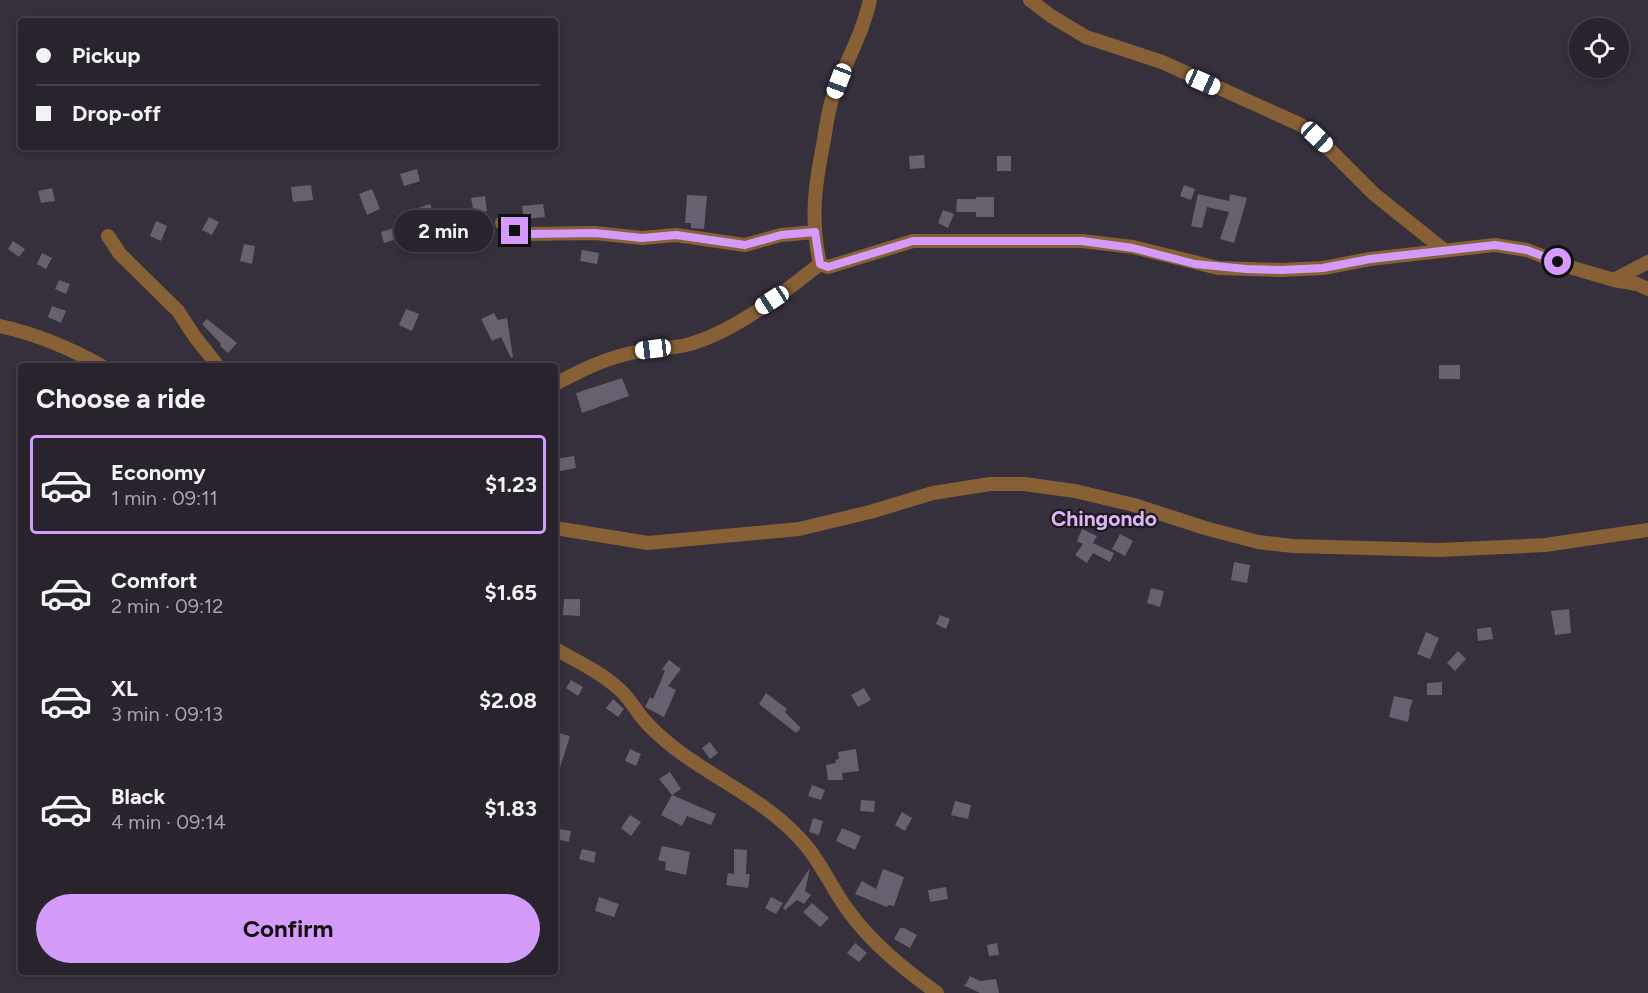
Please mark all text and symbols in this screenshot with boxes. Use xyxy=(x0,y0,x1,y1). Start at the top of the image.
map controls xyxy=(1569,18,1629,78)
button: locate xyxy=(1569,18,1629,78)
text: Pickup xyxy=(72,42,141,69)
car xyxy=(824,61,854,101)
car xyxy=(1183,66,1223,98)
text: Drop-off xyxy=(72,100,161,127)
car xyxy=(1298,118,1336,156)
callout: 2 min xyxy=(395,210,494,252)
route end xyxy=(501,217,528,244)
text: 2 min xyxy=(418,219,469,243)
route start xyxy=(1544,248,1571,275)
car xyxy=(752,283,792,317)
car xyxy=(634,338,672,360)
text: Choose a ride xyxy=(36,382,205,415)
icon: car xyxy=(39,458,93,512)
text: Economy xyxy=(111,459,206,486)
text: $1.23 xyxy=(485,471,537,498)
text: 1 min · 09:11 xyxy=(111,486,218,510)
district label: Chingondo xyxy=(1051,506,1157,531)
icon: car xyxy=(39,566,93,620)
text: Comfort xyxy=(111,567,197,594)
text: $1.65 xyxy=(485,579,537,606)
text: 2 min · 09:12 xyxy=(111,594,224,618)
icon: car xyxy=(39,674,93,728)
text: XL xyxy=(111,675,138,702)
text: $2.08 xyxy=(479,687,537,714)
text: 3 min · 09:13 xyxy=(111,702,223,726)
icon: car xyxy=(39,782,93,836)
text: Black xyxy=(111,783,165,810)
text: $1.83 xyxy=(484,795,537,822)
text: 4 min · 09:14 xyxy=(111,810,226,834)
button: Confirm xyxy=(36,894,540,963)

